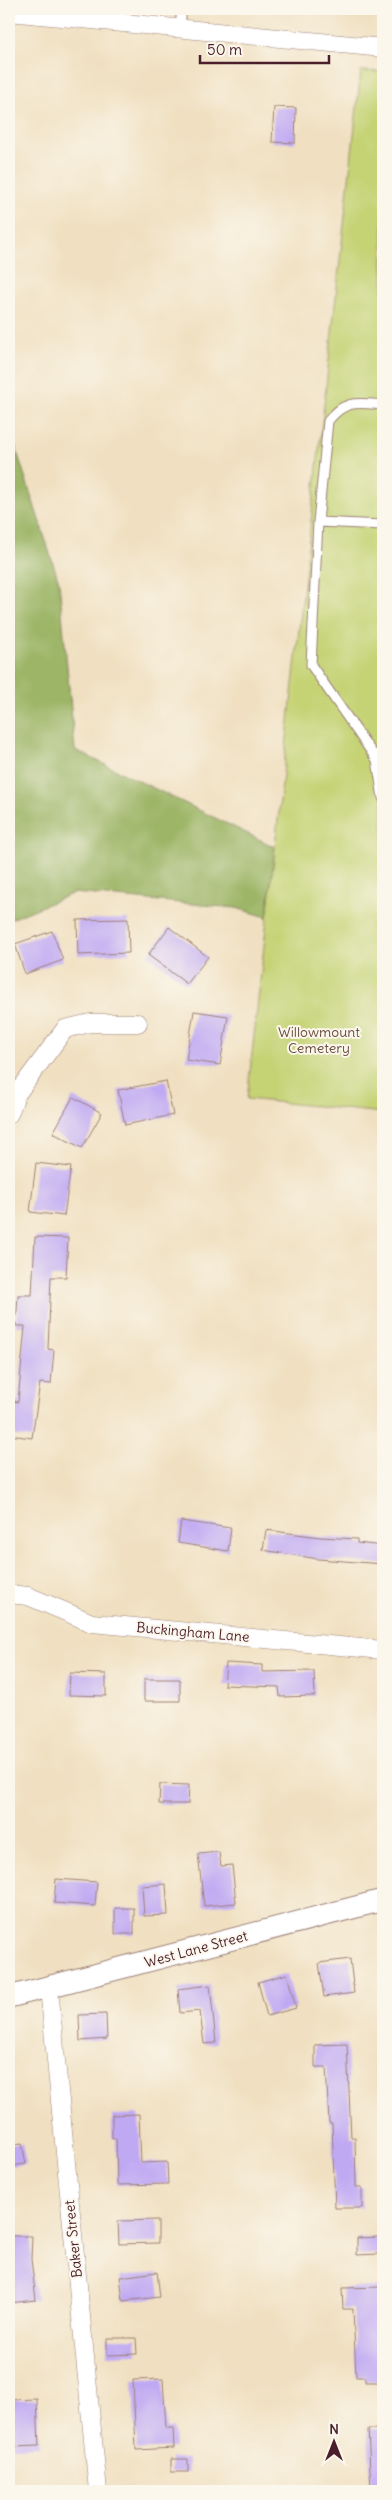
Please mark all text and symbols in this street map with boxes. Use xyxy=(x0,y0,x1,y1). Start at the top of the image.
scale bar xyxy=(200,32,328,64)
text: 50 m xyxy=(207,40,242,59)
park label: Willowmount Cemetery xyxy=(278,1023,360,1057)
street label: Buckingham Lane xyxy=(136,1618,250,1646)
street label: West Lane Street xyxy=(142,1927,250,1971)
street label: Baker Street xyxy=(60,2199,86,2279)
north arrow xyxy=(310,2418,360,2468)
text: N xyxy=(329,2420,339,2438)

